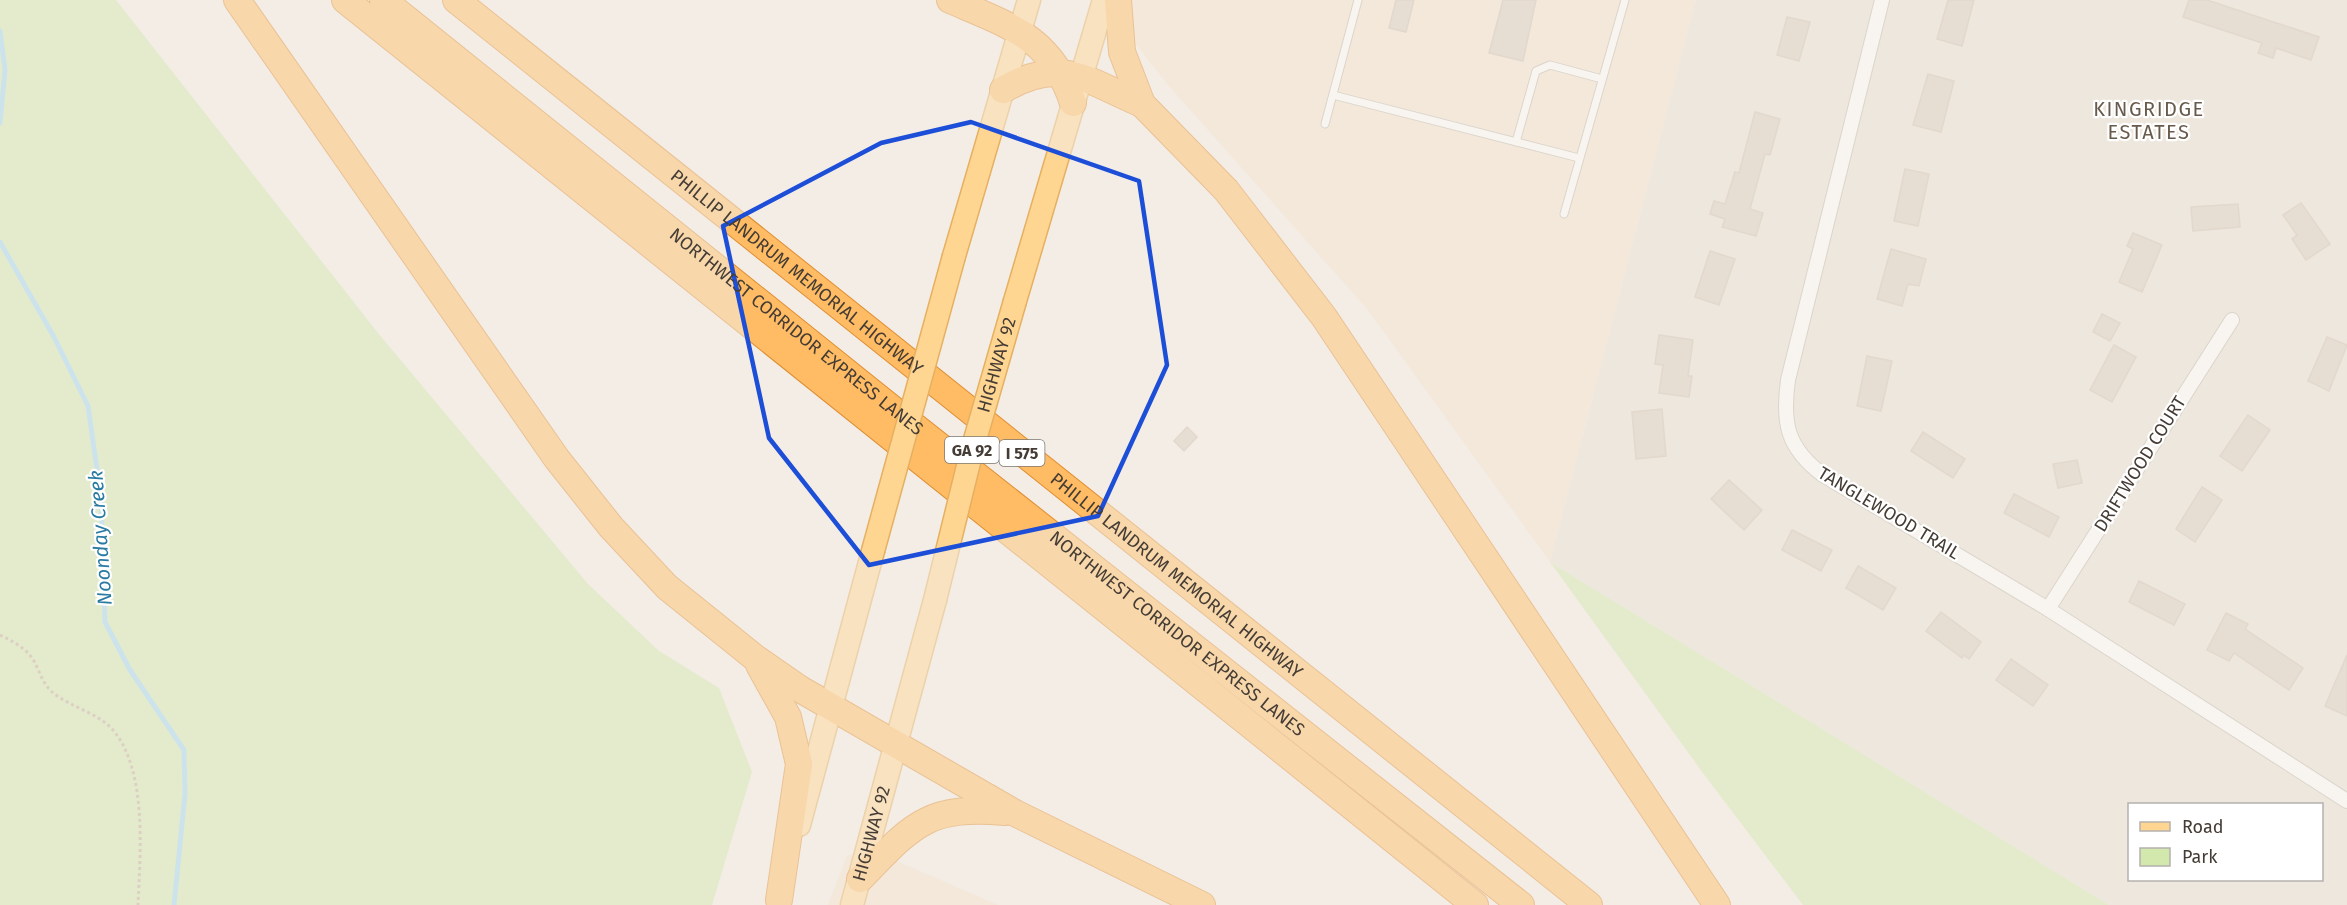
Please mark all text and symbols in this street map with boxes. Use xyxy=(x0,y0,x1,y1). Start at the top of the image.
district label: KINGRIDGE ESTATES xyxy=(2093,97,2205,144)
street label: PHILLIP LANDRUM MEMORIAL HIGHWAY xyxy=(666,165,927,380)
street label: NORTHWEST CORRIDOR EXPRESS LANES xyxy=(665,223,928,440)
street label: HIGHWAY 92 xyxy=(972,315,1021,415)
street label: DRIFTWOOD COURT xyxy=(2089,391,2191,536)
road number: GA 92 xyxy=(945,437,999,463)
road number: I 575 xyxy=(1000,440,1044,466)
street label: TANGLEWOOD TRAIL xyxy=(1814,462,1964,564)
street label: PHILLIP LANDRUM MEMORIAL HIGHWAY xyxy=(1046,468,1307,683)
water label: Noonday Creek xyxy=(83,469,117,606)
street label: NORTHWEST CORRIDOR EXPRESS LANES xyxy=(1045,526,1309,741)
street label: HIGHWAY 92 xyxy=(848,783,895,884)
legend xyxy=(2128,803,2323,881)
text: Road xyxy=(2182,816,2224,838)
text: Park xyxy=(2182,846,2218,868)

